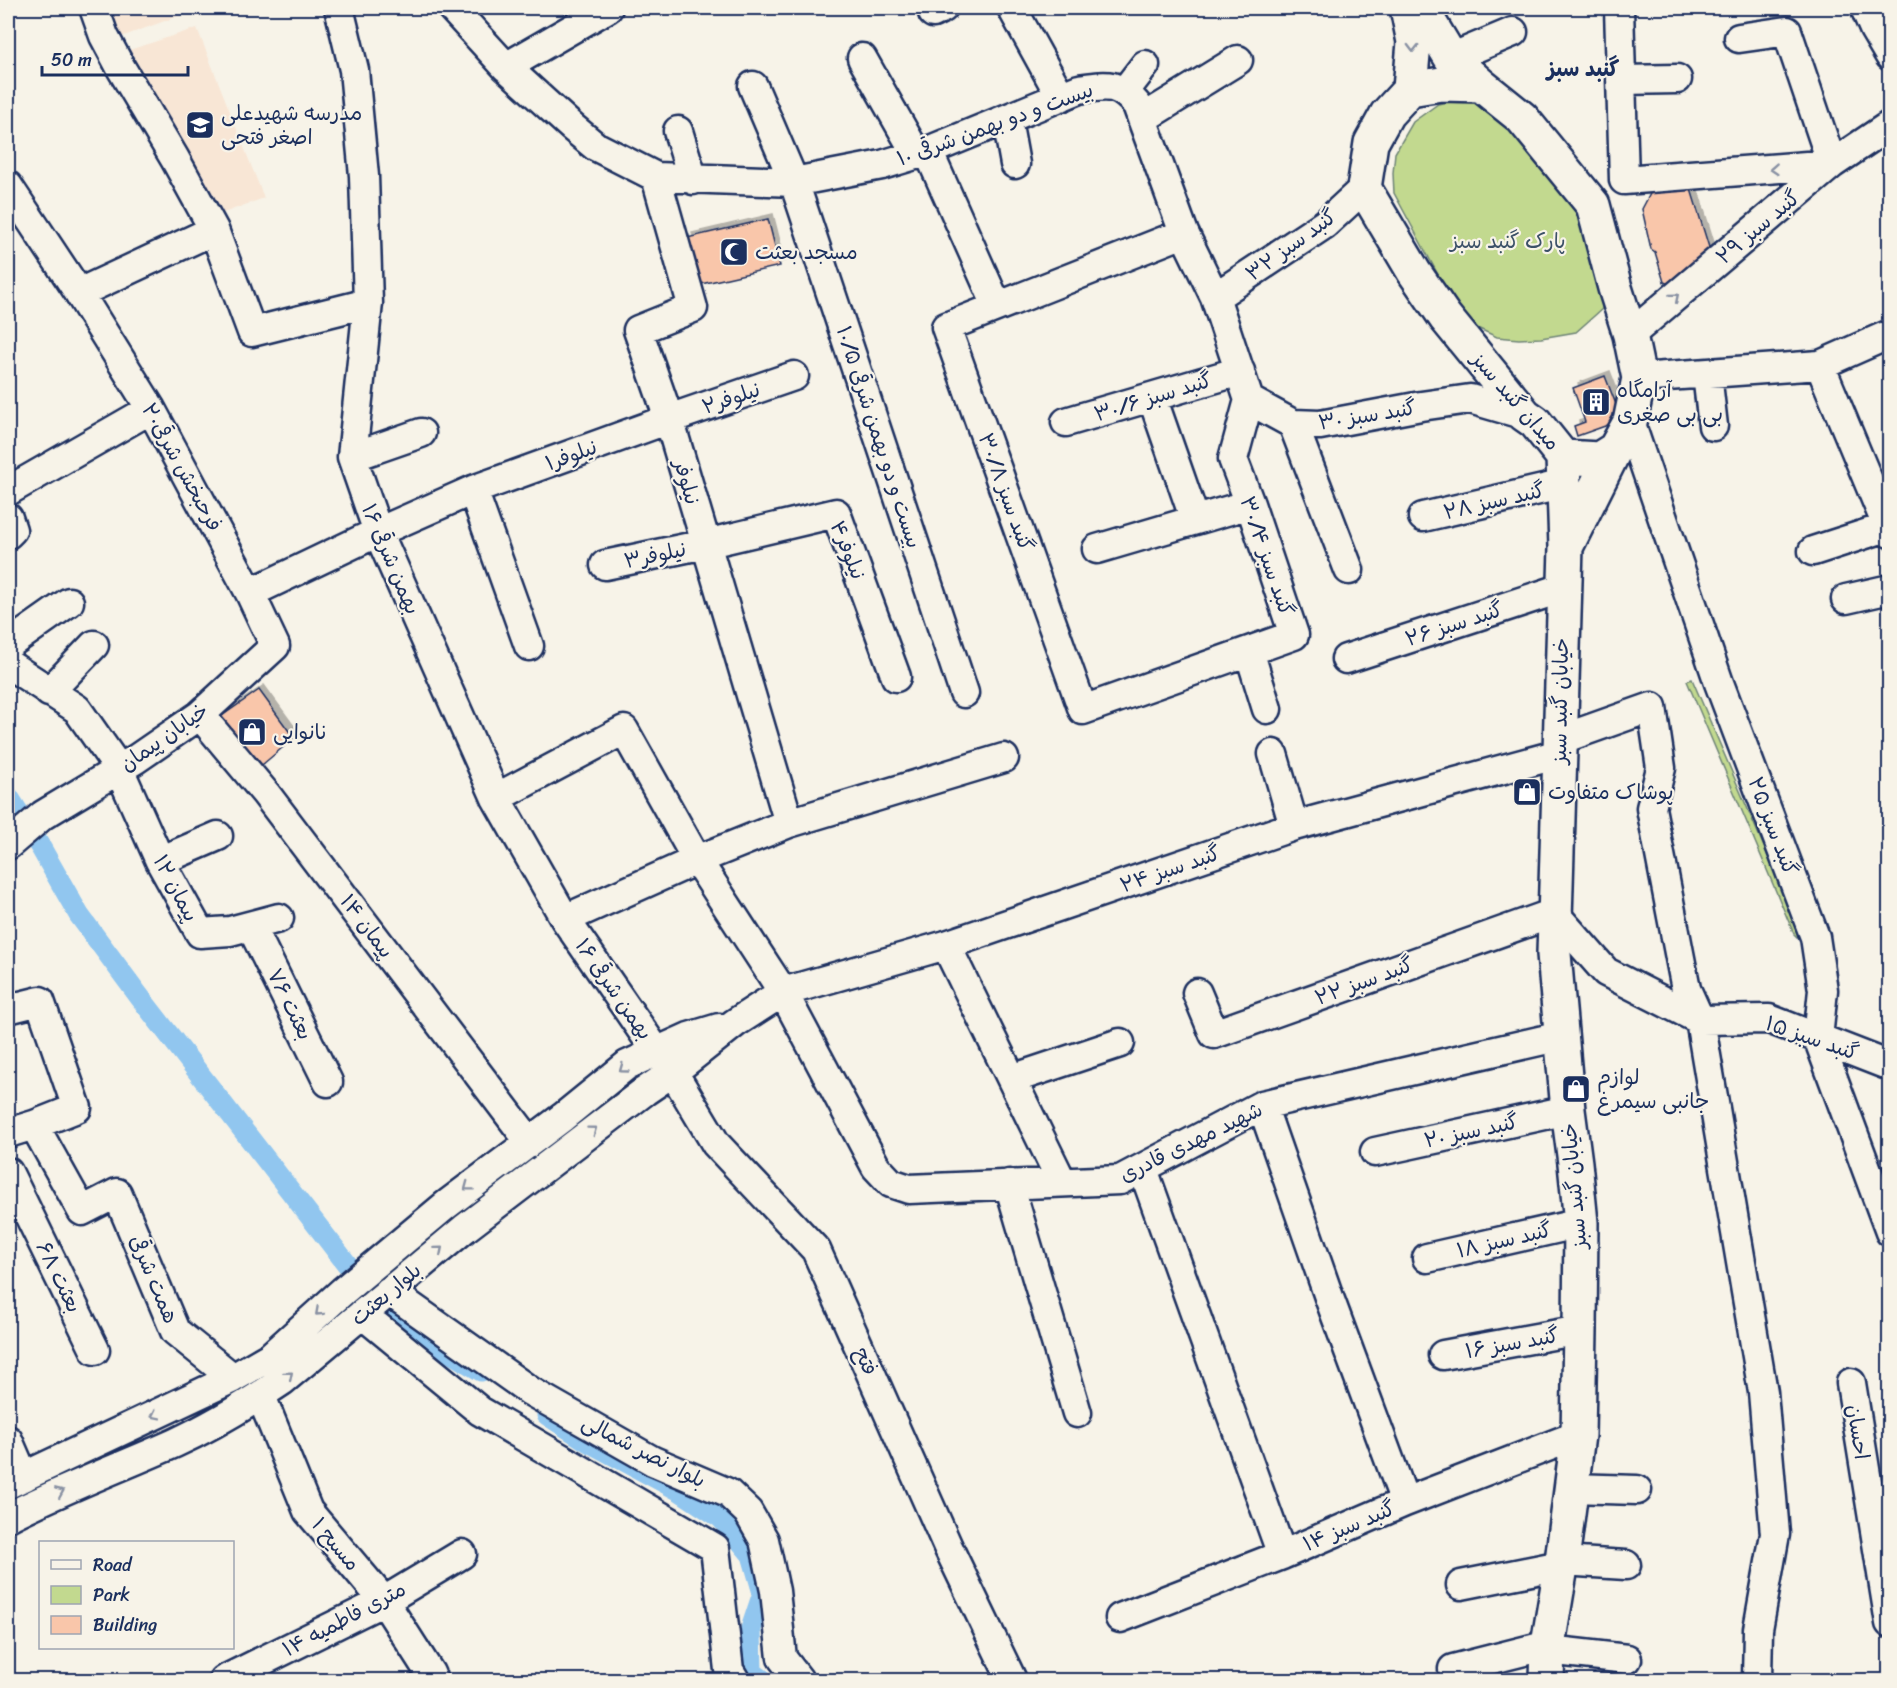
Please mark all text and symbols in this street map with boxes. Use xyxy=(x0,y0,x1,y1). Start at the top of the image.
scale bar xyxy=(42,39,188,77)
text: 50 m xyxy=(51,44,92,76)
one-way arrow xyxy=(1407,44,1419,53)
district label: گنبد سبز xyxy=(1545,49,1620,88)
street label: بیست و دو بهمن شرقی ۱۰ xyxy=(891,71,1099,177)
place label: مدرسه شهیدعلی اصغر فتحی xyxy=(221,94,362,156)
school or university icon: مدرسه شهیدعلی اصغر فتحی xyxy=(184,109,216,141)
one-way arrow xyxy=(1769,162,1778,175)
street label: گنبد سبز ۲۹ xyxy=(1707,180,1809,274)
street label: گنبد سبز ۳۲ xyxy=(1237,198,1345,292)
park label: پارک گنبد سبز xyxy=(1448,222,1566,260)
place label: مسجد بعثت xyxy=(755,233,858,271)
mosque icon: مسجد بعثت xyxy=(718,236,750,268)
one-way arrow xyxy=(1668,293,1679,304)
street label: بیست و دو بهمن شرقی ۱۰/۵ xyxy=(825,321,933,553)
street label: میدان گنبد سبز xyxy=(1460,341,1570,460)
street label: گنبد سبز ۳۰/۶ xyxy=(1089,361,1217,433)
street label: نیلوفر۲ xyxy=(697,370,765,426)
place label: آرامگاه بی بی صغری xyxy=(1617,371,1723,433)
building icon: آرامگاه بی بی صغری xyxy=(1580,386,1612,418)
street label: گنبد سبز ۳۰ xyxy=(1315,389,1419,441)
street label: فرحبخش شرقی۲۰ xyxy=(131,395,233,539)
street label: گنبد سبز ۳۰/۸ xyxy=(967,427,1045,557)
street label: نیلوفر۱ xyxy=(540,428,602,482)
street label: نیلوفر xyxy=(662,453,712,509)
street label: گنبد سبز ۲۸ xyxy=(1439,471,1549,531)
street label: گنبد سبز ۳۰/۴ xyxy=(1229,491,1305,621)
street label: بهمن شرقی ۱۶ xyxy=(351,497,431,621)
street label: نیلوفر۴ xyxy=(819,514,877,586)
street label: نیلوفر۳ xyxy=(620,530,690,580)
street label: گنبد سبز ۲۶ xyxy=(1400,590,1508,658)
street label: خیابان گنبد سبز xyxy=(1540,637,1580,767)
street label: خیابان پیمان xyxy=(111,692,217,782)
place label: نانوایی xyxy=(273,713,328,751)
shop icon: نانوایی xyxy=(236,716,268,748)
street label: گنبد سبز ۲۵ xyxy=(1737,771,1809,881)
place label: پوشاک متفاوت xyxy=(1548,773,1674,811)
shop icon: پوشاک متفاوت xyxy=(1511,776,1543,808)
street label: گنبد سبز ۲۴ xyxy=(1114,834,1226,904)
street label: پیمان ۱۲ xyxy=(142,847,210,929)
street label: پیمان ۱۴ xyxy=(330,885,404,967)
street label: بهمن شرقی ۱۶ xyxy=(565,930,663,1048)
street label: گنبد سبز ۲۲ xyxy=(1309,946,1419,1016)
street label: بعثت ۷۶ xyxy=(256,961,324,1047)
street label: گنبد سبز ۱۵ xyxy=(1760,1004,1864,1072)
place label: لوازم جانبی سیمرغ xyxy=(1597,1058,1709,1120)
one-way arrow xyxy=(619,1062,630,1073)
shop icon: لوازم جانبی سیمرغ xyxy=(1560,1073,1592,1105)
street label: شهید مهدی قادری xyxy=(1113,1091,1269,1193)
street label: گنبد سبز ۲۰ xyxy=(1420,1102,1522,1160)
street label: خیابان گنبد سبز xyxy=(1550,1121,1599,1253)
one-way arrow xyxy=(586,1127,597,1138)
one-way arrow xyxy=(464,1180,475,1191)
street label: گنبد سبز ۱۸ xyxy=(1453,1211,1555,1269)
street label: همت شرقی xyxy=(118,1229,190,1329)
street label: بعثت ۶۸ xyxy=(25,1234,93,1320)
one-way arrow xyxy=(432,1246,443,1257)
street label: بلوار بعثت xyxy=(341,1252,431,1336)
one-way arrow xyxy=(315,1305,326,1316)
street label: گنبد سبز ۱۶ xyxy=(1462,1316,1562,1370)
street label: فتح xyxy=(843,1340,889,1382)
one-way arrow xyxy=(282,1371,293,1382)
street label: احسان xyxy=(1835,1402,1881,1462)
street label: بلوار نصر شمالی xyxy=(575,1403,713,1499)
one-way arrow xyxy=(151,1408,162,1420)
one-way arrow xyxy=(54,1487,65,1499)
street label: گنبد سبز ۱۴ xyxy=(1297,1489,1401,1563)
street label: مسیح ۱ xyxy=(302,1508,370,1580)
legend xyxy=(39,1541,234,1649)
text: Road xyxy=(93,1549,133,1581)
street label: ۱۴ متری فاطمیه xyxy=(275,1570,413,1668)
text: Park xyxy=(93,1579,130,1611)
text: Building xyxy=(93,1609,157,1641)

